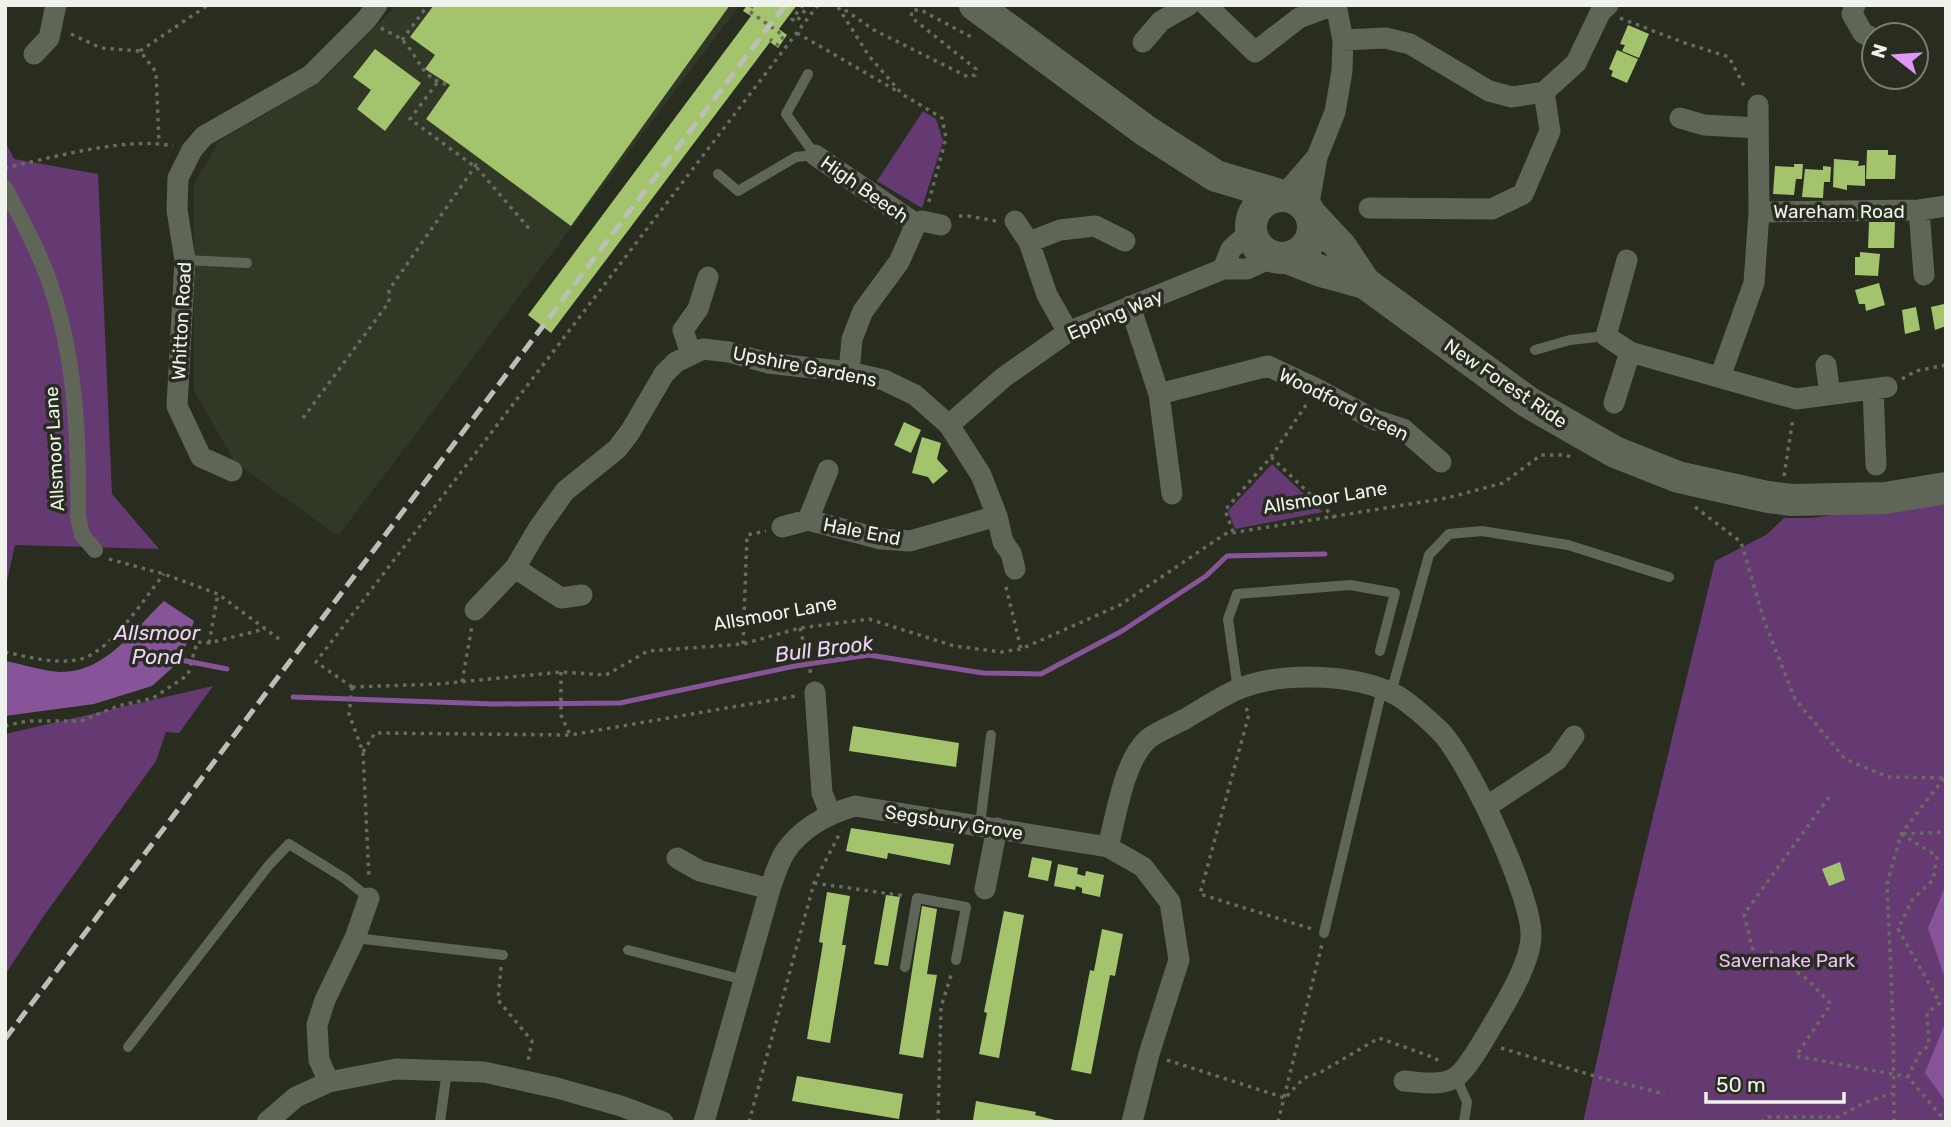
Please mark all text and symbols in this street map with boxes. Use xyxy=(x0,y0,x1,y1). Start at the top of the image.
north arrow xyxy=(1860,21,1930,91)
text: N xyxy=(1866,41,1892,61)
street label: High Beech xyxy=(816,151,913,228)
street label: Wareham Road xyxy=(1773,200,1905,223)
street label: Whitton Road xyxy=(167,261,196,381)
street label: Epping Way xyxy=(1064,284,1166,345)
street label: New Forest Ride xyxy=(1440,334,1572,433)
street label: Upshire Gardens xyxy=(731,341,879,392)
street label: Woodford Green xyxy=(1275,363,1413,446)
street label: Allsmoor Lane xyxy=(40,386,69,512)
street label: Allsmoor Lane xyxy=(1261,476,1389,519)
street label: Hale End xyxy=(821,513,903,550)
street label: Allsmoor Lane xyxy=(711,591,839,636)
water label: Allsmoor Pond xyxy=(113,620,201,669)
water label: Bull Brook xyxy=(773,630,876,667)
street label: Segsbury Grove xyxy=(883,800,1025,845)
park label: Savernake Park xyxy=(1719,949,1855,972)
scale bar xyxy=(1706,1060,1844,1104)
text: 50 m xyxy=(1716,1072,1766,1097)

